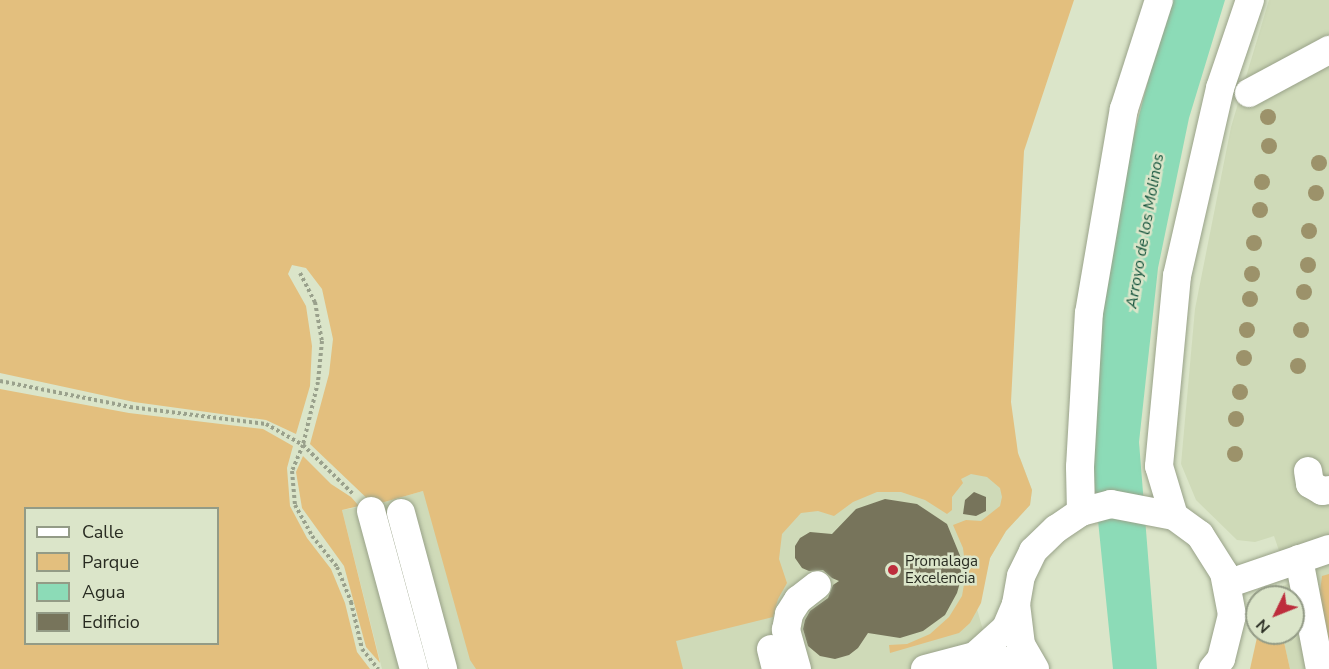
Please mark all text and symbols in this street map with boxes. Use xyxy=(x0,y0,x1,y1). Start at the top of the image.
water label: Arroyo de los Molinos xyxy=(1122,152,1168,310)
legend xyxy=(24,507,219,645)
text: Calle xyxy=(82,520,124,544)
text: Parque xyxy=(82,550,139,574)
place label: Promalaga Excelencia xyxy=(905,552,978,587)
marker: Promalaga Excelencia xyxy=(886,563,900,577)
text: Agua xyxy=(82,580,125,604)
north arrow xyxy=(1245,585,1305,645)
text: Edificio xyxy=(82,610,140,634)
text: N xyxy=(1251,614,1275,638)

